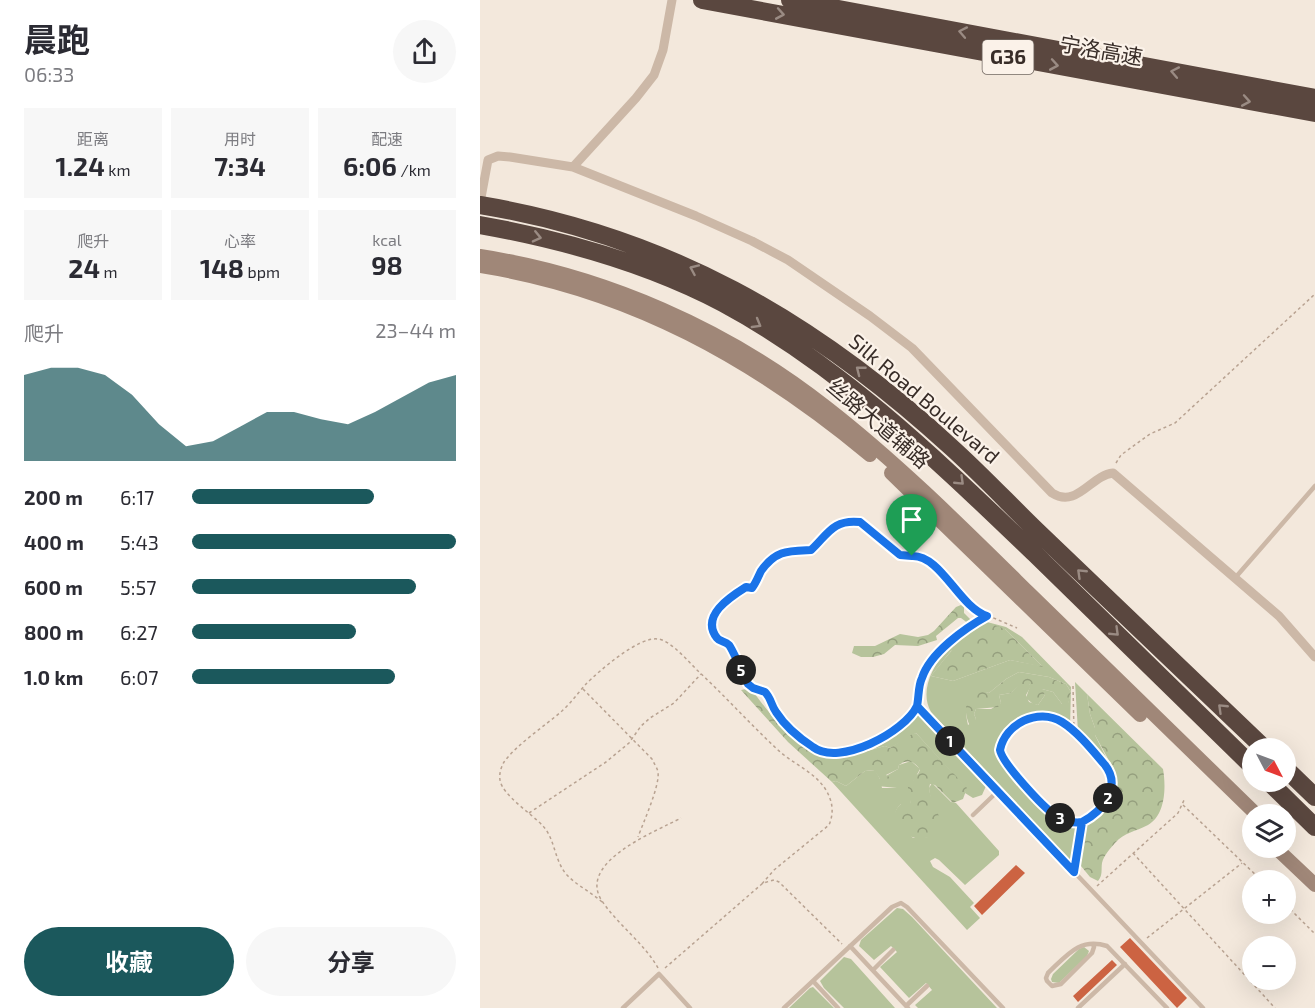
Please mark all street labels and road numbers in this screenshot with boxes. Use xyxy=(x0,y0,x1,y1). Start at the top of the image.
street label: 宁洛高速 xyxy=(1058,30,1145,69)
road number: G36 xyxy=(982,40,1034,74)
street label: Silk Road Boulevard xyxy=(845,328,1005,468)
street label: 丝路大道辅路 xyxy=(823,373,935,473)

